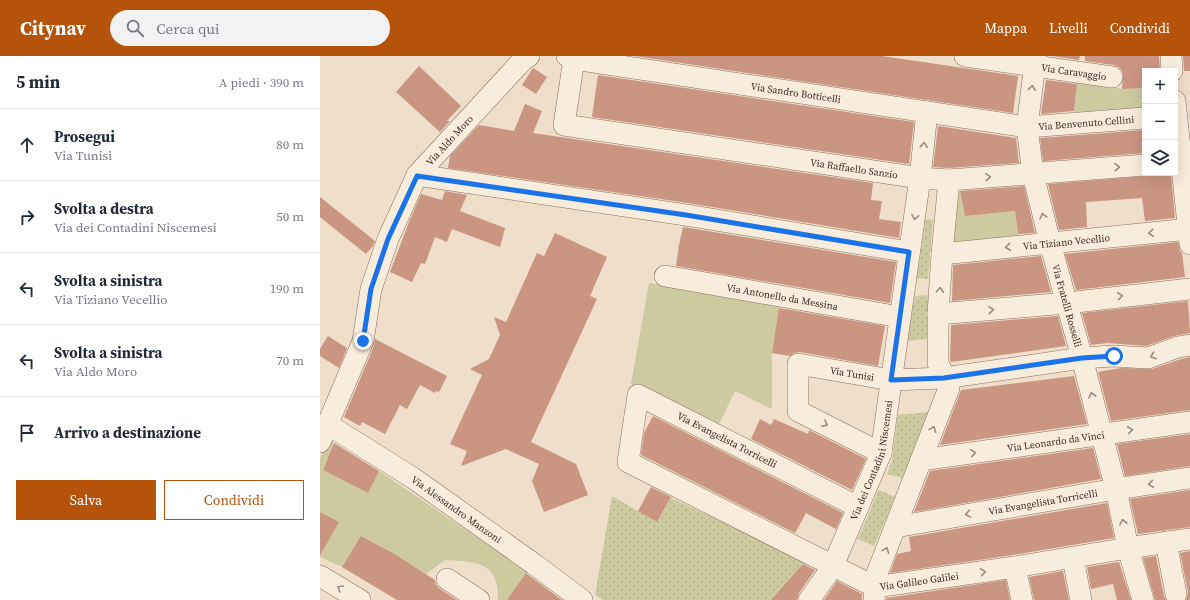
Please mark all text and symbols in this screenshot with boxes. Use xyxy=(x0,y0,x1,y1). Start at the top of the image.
search box xyxy=(110,10,390,46)
text: Citynav xyxy=(20,15,86,41)
icon: search xyxy=(124,17,146,39)
text: Cerca qui xyxy=(156,18,219,39)
text: Mappa xyxy=(985,18,1027,38)
text: Livelli xyxy=(1049,18,1088,38)
text: Condividi xyxy=(1110,18,1170,38)
street label: Via Caravaggio xyxy=(1040,60,1108,83)
map controls xyxy=(1142,68,1178,176)
button: + xyxy=(1142,68,1178,104)
text: 5 min xyxy=(16,70,60,94)
text: A piedi · 390 m xyxy=(219,74,304,91)
street label: Via Sandro Botticelli xyxy=(750,79,842,105)
one-way arrow xyxy=(1027,85,1036,91)
button: − xyxy=(1142,104,1178,140)
street label: Via Aldo Moro xyxy=(423,112,476,168)
street label: Via Benvenuto Cellini xyxy=(1038,112,1135,133)
text: Prosegui xyxy=(54,126,115,147)
icon: ahead xyxy=(16,134,38,156)
text: 80 m xyxy=(276,136,304,153)
button: layers xyxy=(1142,140,1178,176)
one-way arrow xyxy=(919,142,928,148)
text: Via Tunisi xyxy=(54,147,112,164)
street label: Via Raffaello Sanzio xyxy=(809,155,899,181)
one-way arrow xyxy=(1114,163,1120,172)
one-way arrow xyxy=(985,173,991,182)
text: Svolta a destra xyxy=(54,198,154,219)
icon: right xyxy=(16,206,38,228)
text: 50 m xyxy=(276,208,304,225)
one-way arrow xyxy=(1039,213,1048,220)
one-way arrow xyxy=(911,214,920,220)
text: Via dei Contadini Niscemesi xyxy=(54,219,217,236)
one-way arrow xyxy=(1148,228,1154,237)
street label: Via Tiziano Vecellio xyxy=(1022,231,1111,252)
one-way arrow xyxy=(1005,242,1011,251)
street label: Via Fratelli Rosselli xyxy=(1050,263,1085,349)
text: Svolta a sinistra xyxy=(54,270,163,291)
icon: left xyxy=(16,278,38,300)
text: 190 m xyxy=(270,280,304,297)
street label: Via Antonello da Messina xyxy=(725,280,840,313)
one-way arrow xyxy=(935,287,944,293)
text: Via Tiziano Vecellio xyxy=(54,291,167,308)
one-way arrow xyxy=(1117,292,1123,301)
one-way arrow xyxy=(988,305,994,314)
route end xyxy=(354,332,372,350)
text: Svolta a sinistra xyxy=(54,342,163,363)
route start xyxy=(1105,347,1123,365)
icon: left xyxy=(16,350,38,372)
one-way arrow xyxy=(1149,351,1156,360)
text: 70 m xyxy=(276,352,304,369)
text: Via Aldo Moro xyxy=(54,363,137,380)
street label: Via Tunisi xyxy=(829,363,875,384)
one-way arrow xyxy=(1088,392,1096,399)
street label: Via dei Contadini Niscemesi xyxy=(847,399,895,522)
street label: Via Evangelista Torricelli xyxy=(675,409,779,471)
one-way arrow xyxy=(820,420,828,427)
icon: arrive xyxy=(16,422,38,444)
text: Arrivo a destinazione xyxy=(54,422,201,443)
one-way arrow xyxy=(928,426,936,433)
one-way arrow xyxy=(1127,426,1133,435)
street label: Via Leonardo da Vinci xyxy=(1006,428,1105,454)
one-way arrow xyxy=(970,449,976,458)
street label: Via Alessandro Manzoni xyxy=(409,472,504,546)
one-way arrow xyxy=(1148,479,1154,488)
button: Salva xyxy=(16,480,156,520)
button: Condividi xyxy=(164,480,304,520)
street label: Via Evangelista Torricelli xyxy=(987,486,1099,517)
one-way arrow xyxy=(965,509,971,518)
one-way arrow xyxy=(1119,518,1127,525)
one-way arrow xyxy=(882,547,890,554)
one-way arrow xyxy=(980,568,986,577)
street label: Via Galileo Galilei xyxy=(879,569,959,593)
one-way arrow xyxy=(337,585,344,593)

